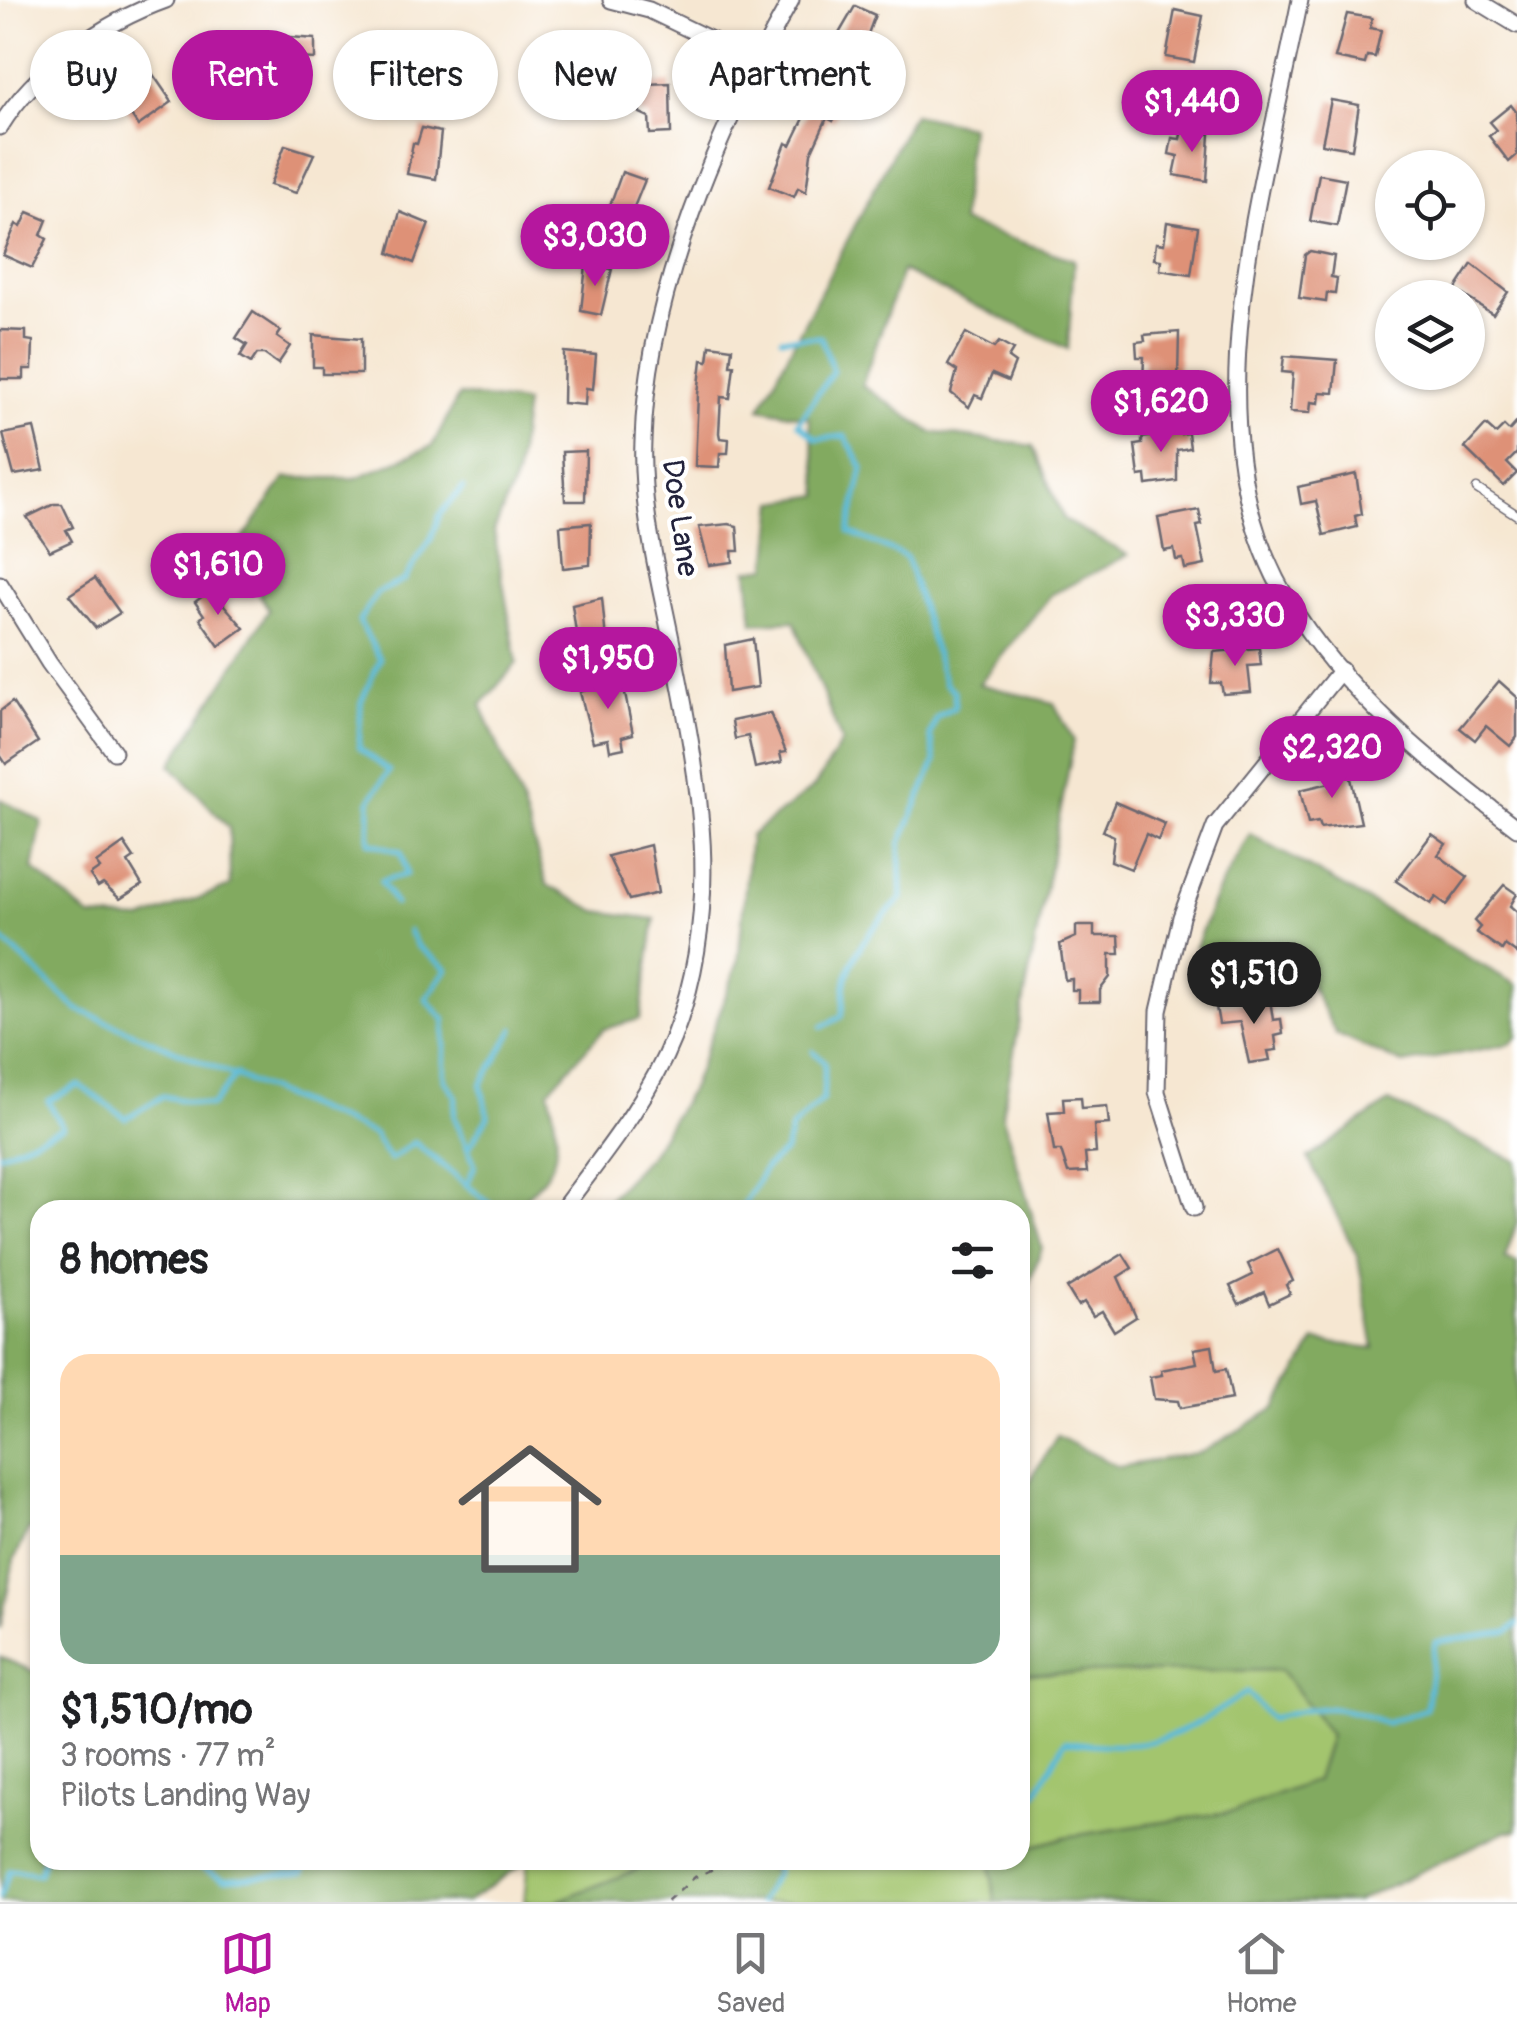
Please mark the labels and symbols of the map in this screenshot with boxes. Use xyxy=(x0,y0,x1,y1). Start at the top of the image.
pin: $1,440 xyxy=(1111,70,1273,155)
pin: $3,030 xyxy=(514,204,676,289)
pin: $1,620 xyxy=(1080,370,1242,455)
street label: Doe Lane xyxy=(653,457,707,579)
pin: $1,610 xyxy=(137,533,299,618)
pin: $3,330 xyxy=(1154,584,1316,669)
pin: $1,950 xyxy=(527,627,689,712)
pin: $2,320 xyxy=(1251,716,1413,801)
pin: $1,510 xyxy=(1173,942,1335,1027)

